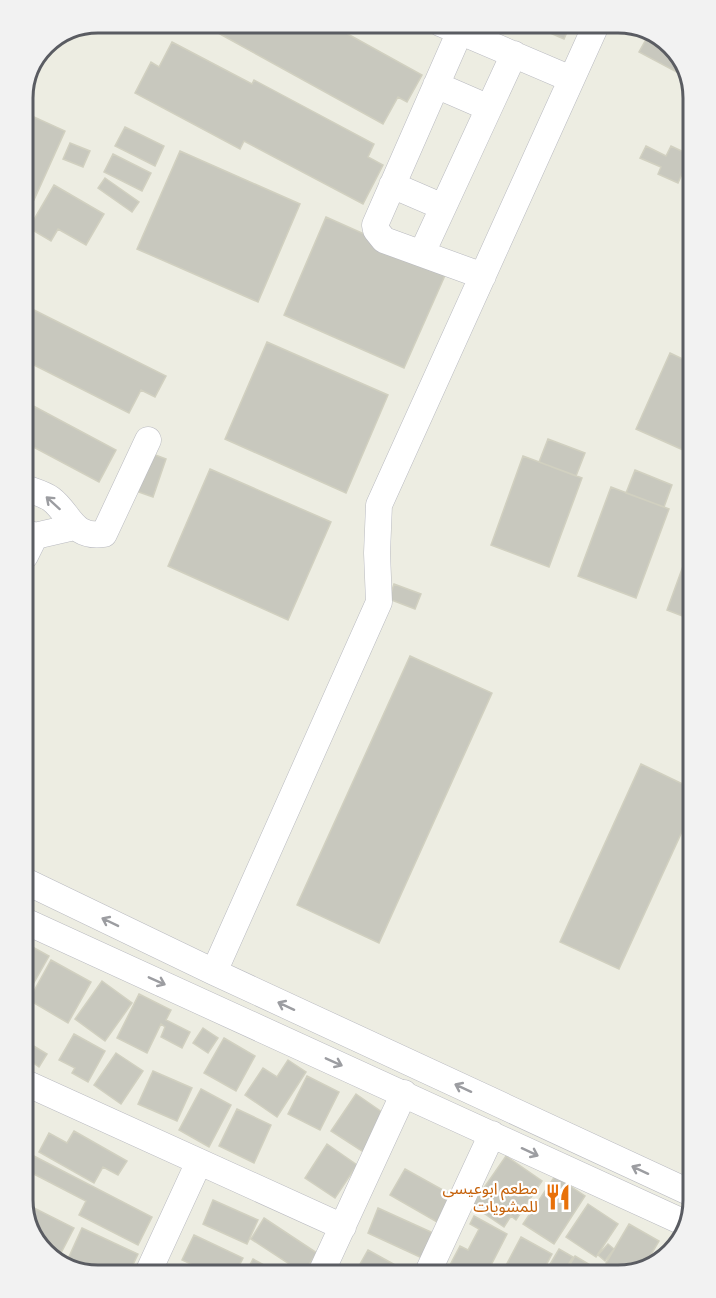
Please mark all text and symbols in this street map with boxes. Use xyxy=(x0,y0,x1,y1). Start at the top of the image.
one-way arrow xyxy=(45,496,60,510)
one-way arrow xyxy=(102,916,120,928)
one-way arrow xyxy=(147,975,165,987)
one-way arrow xyxy=(278,999,296,1011)
one-way arrow xyxy=(325,1056,343,1068)
one-way arrow xyxy=(455,1081,473,1093)
one-way arrow xyxy=(521,1146,539,1158)
one-way arrow xyxy=(632,1163,650,1175)
place label: مطعم ابوعيسى للمشويات xyxy=(442,1178,538,1216)
restaurant icon: مطعم ابوعيسى للمشويات xyxy=(543,1182,573,1212)

